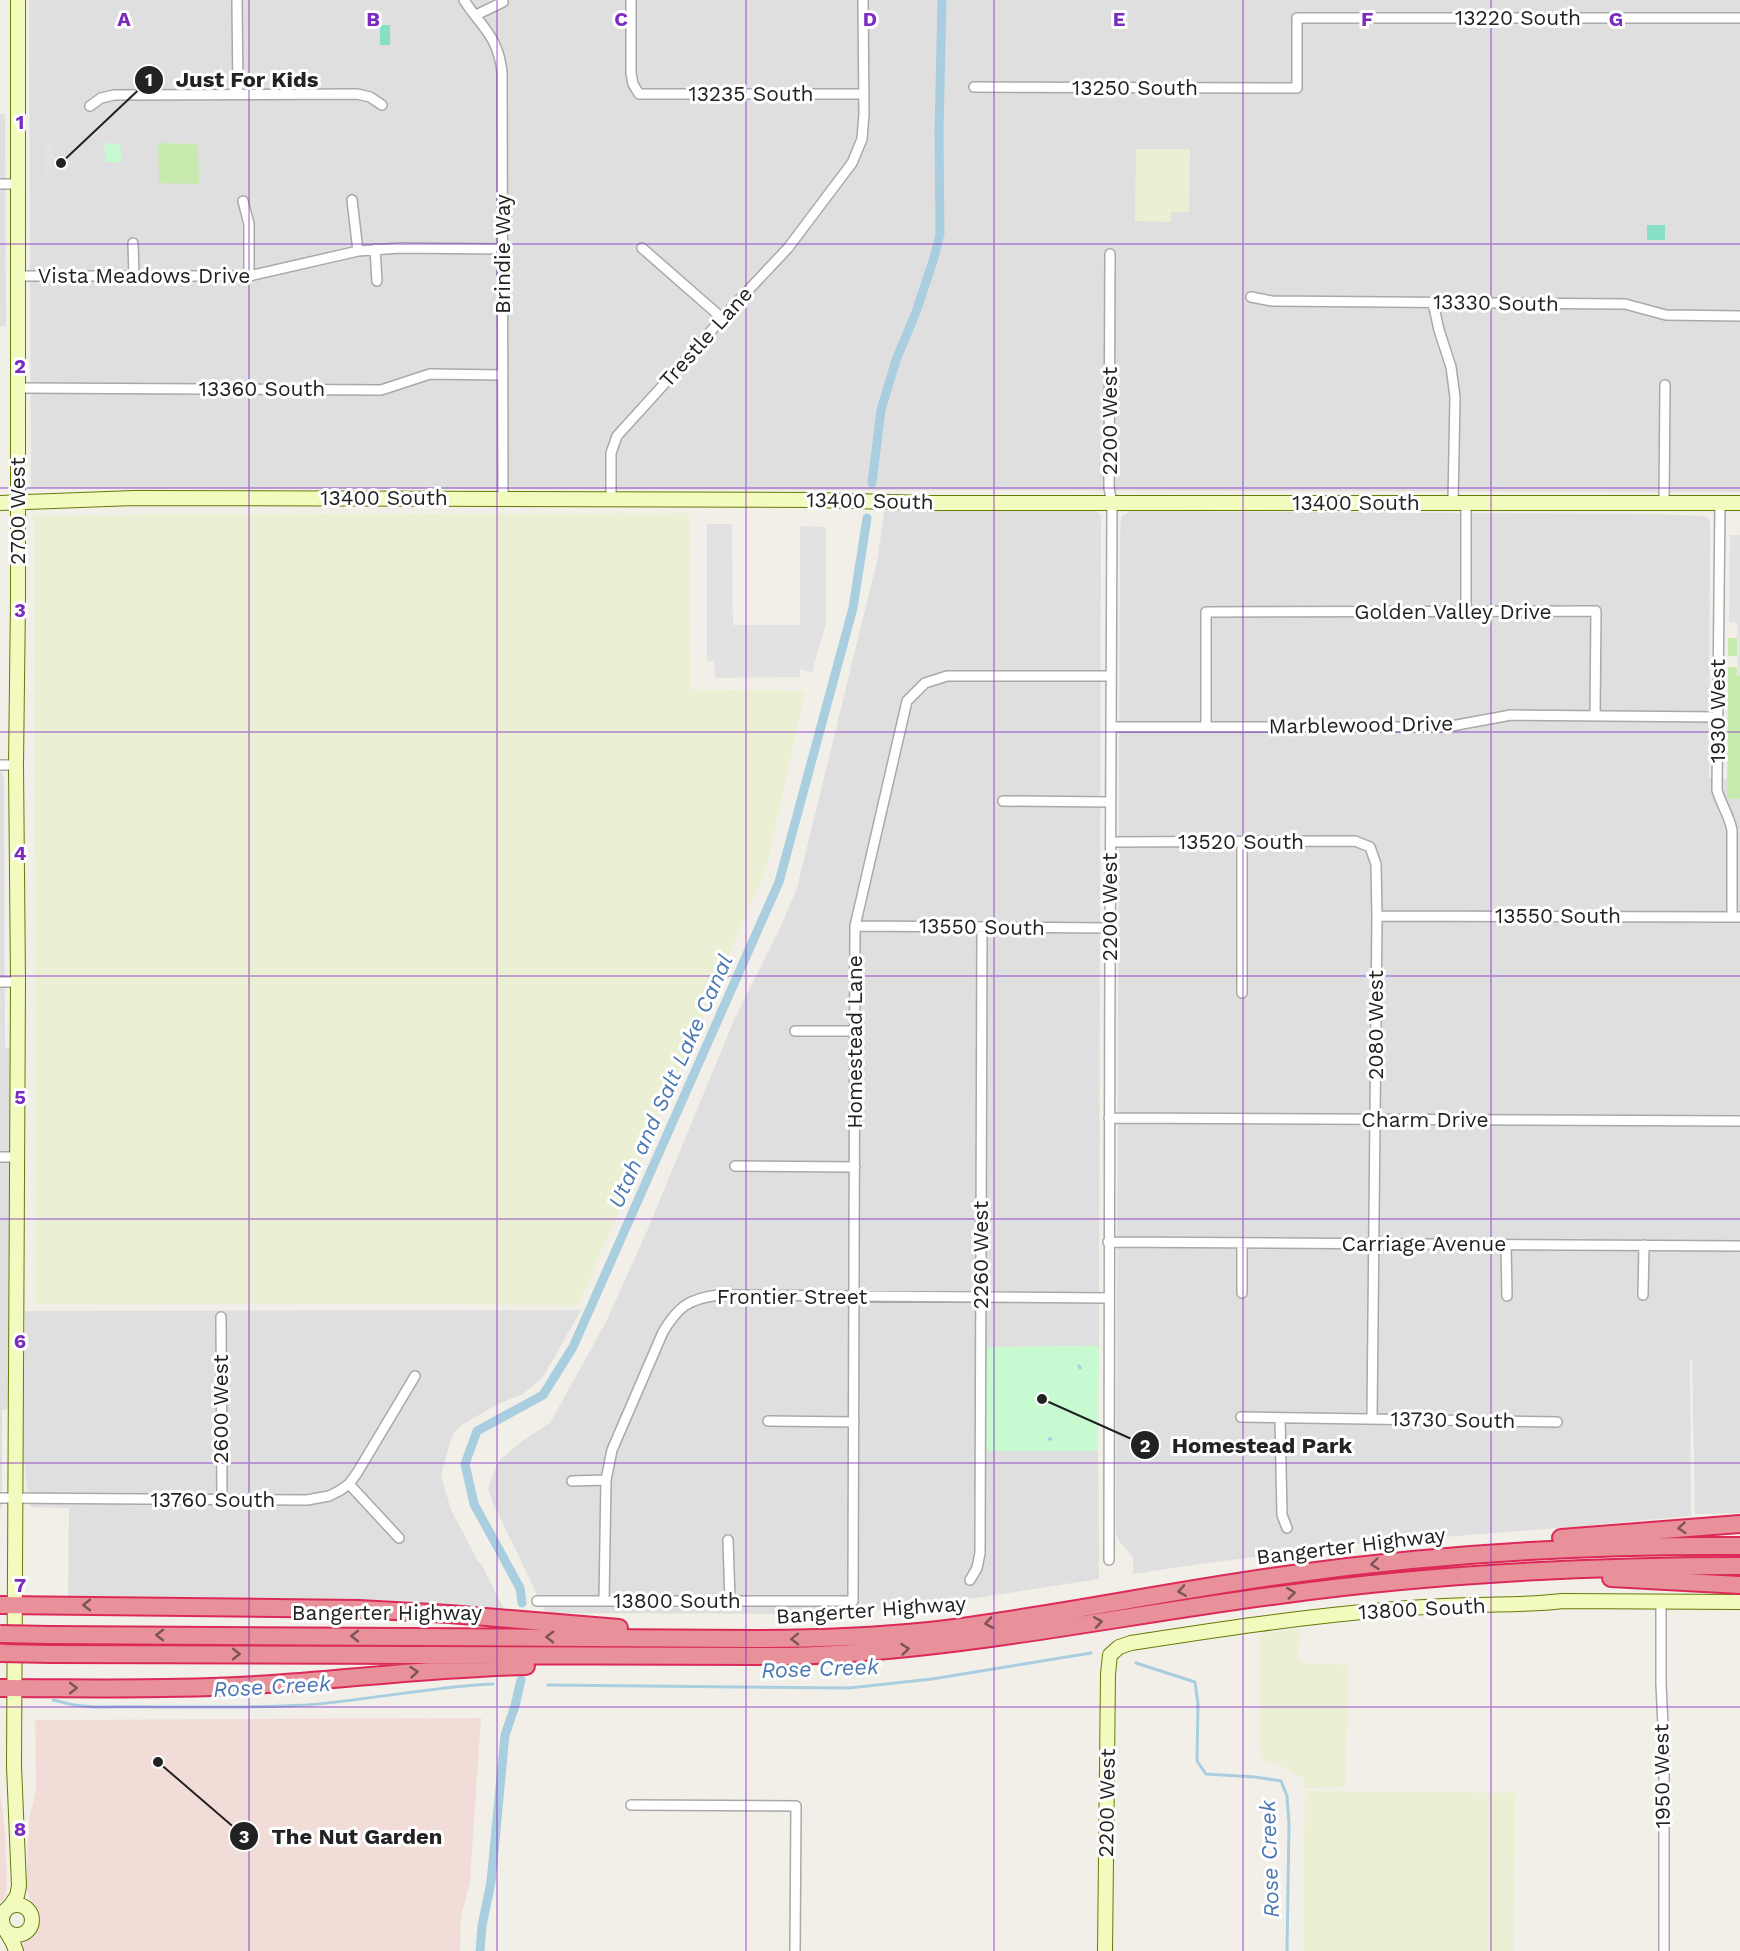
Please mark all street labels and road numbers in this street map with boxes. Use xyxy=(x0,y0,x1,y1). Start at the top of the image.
street label: 13220 South xyxy=(1455,5,1581,30)
street label: 13250 South xyxy=(1072,75,1198,100)
street label: 13235 South xyxy=(688,81,814,106)
street label: Brindie Way xyxy=(490,194,515,314)
street label: Vista Meadows Drive xyxy=(38,263,250,288)
street label: Trestle Lane xyxy=(654,281,757,392)
street label: 13330 South xyxy=(1433,289,1559,316)
street label: 2200 West xyxy=(1097,366,1122,475)
street label: 13360 South xyxy=(199,376,325,401)
street label: 2700 West xyxy=(5,457,30,565)
street label: 13400 South xyxy=(320,485,448,510)
street label: 13400 South xyxy=(806,487,934,514)
street label: 13400 South xyxy=(1292,490,1420,515)
street label: Golden Valley Drive xyxy=(1354,599,1552,624)
street label: 1930 West xyxy=(1705,659,1730,763)
street label: Marblewood Drive xyxy=(1268,710,1454,739)
street label: 13520 South xyxy=(1178,829,1304,854)
street label: 2200 West xyxy=(1097,852,1122,961)
street label: 13550 South xyxy=(1495,903,1621,928)
street label: 13550 South xyxy=(919,913,1045,940)
street label: Homestead Lane xyxy=(842,955,867,1129)
street label: 2080 West xyxy=(1363,970,1388,1080)
street label: Charm Drive xyxy=(1361,1107,1489,1132)
street label: 2260 West xyxy=(968,1201,993,1309)
street label: Carriage Avenue xyxy=(1342,1231,1506,1256)
street label: Frontier Street xyxy=(717,1284,867,1309)
street label: 2600 West xyxy=(208,1354,233,1464)
street label: 13730 South xyxy=(1390,1406,1516,1433)
street label: 13760 South xyxy=(151,1487,275,1512)
street label: Bangerter Highway xyxy=(1255,1521,1447,1570)
street label: 13800 South xyxy=(613,1588,741,1613)
street label: Bangerter Highway xyxy=(775,1590,967,1629)
street label: 13800 South xyxy=(1358,1593,1486,1624)
street label: Bangerter Highway xyxy=(292,1600,482,1625)
street label: 1950 West xyxy=(1648,1723,1675,1828)
street label: 2200 West xyxy=(1093,1748,1120,1858)

